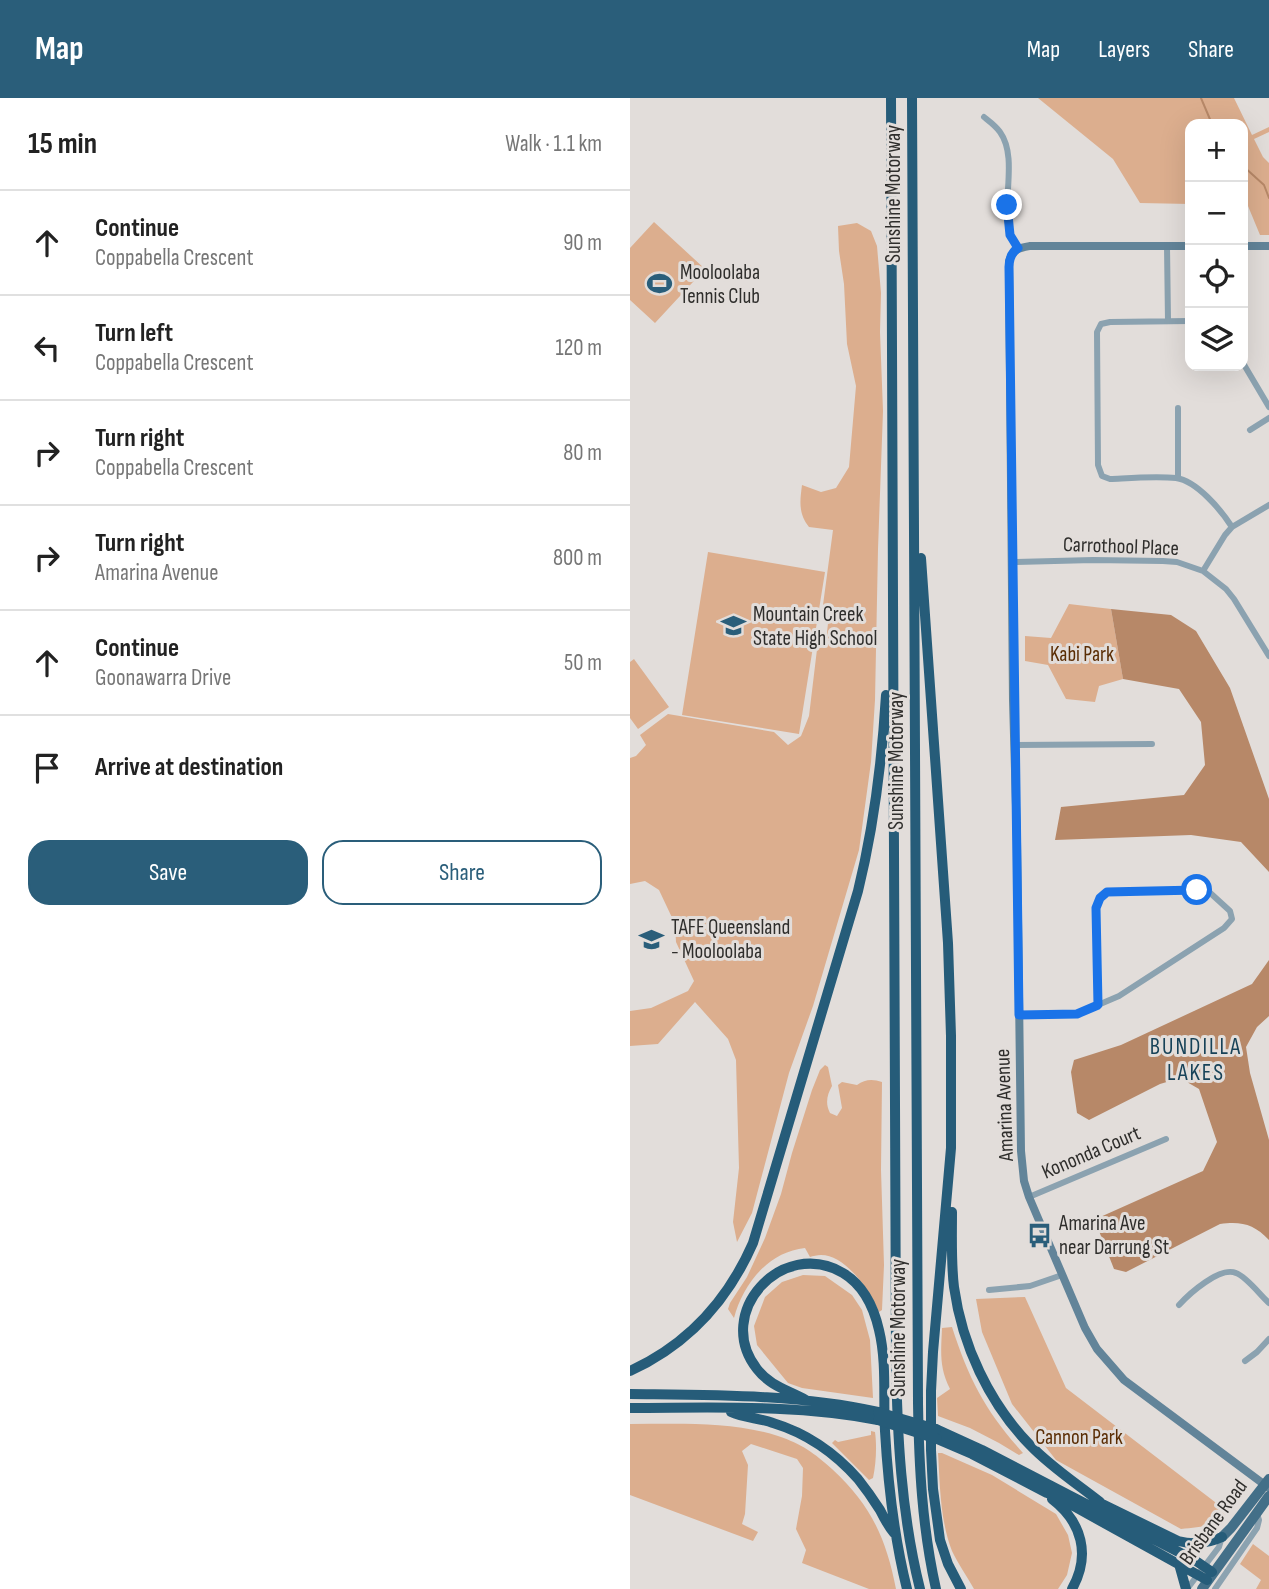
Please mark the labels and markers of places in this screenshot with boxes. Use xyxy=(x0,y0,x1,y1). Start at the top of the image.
place label: Mooloolaba Tennis Club xyxy=(680,260,760,309)
sports icon: Mooloolaba Tennis Club xyxy=(646,270,674,298)
place label: Mountain Creek State High School xyxy=(753,602,877,651)
school or university icon: Mountain Creek State High School xyxy=(719,612,747,640)
place label: TAFE Queensland - Mooloolaba xyxy=(671,915,790,964)
school or university icon: TAFE Queensland - Mooloolaba xyxy=(637,925,665,953)
place label: Amarina Ave near Darrung St xyxy=(1058,1211,1169,1260)
bus stop icon: Amarina Ave near Darrung St xyxy=(1025,1221,1053,1249)

